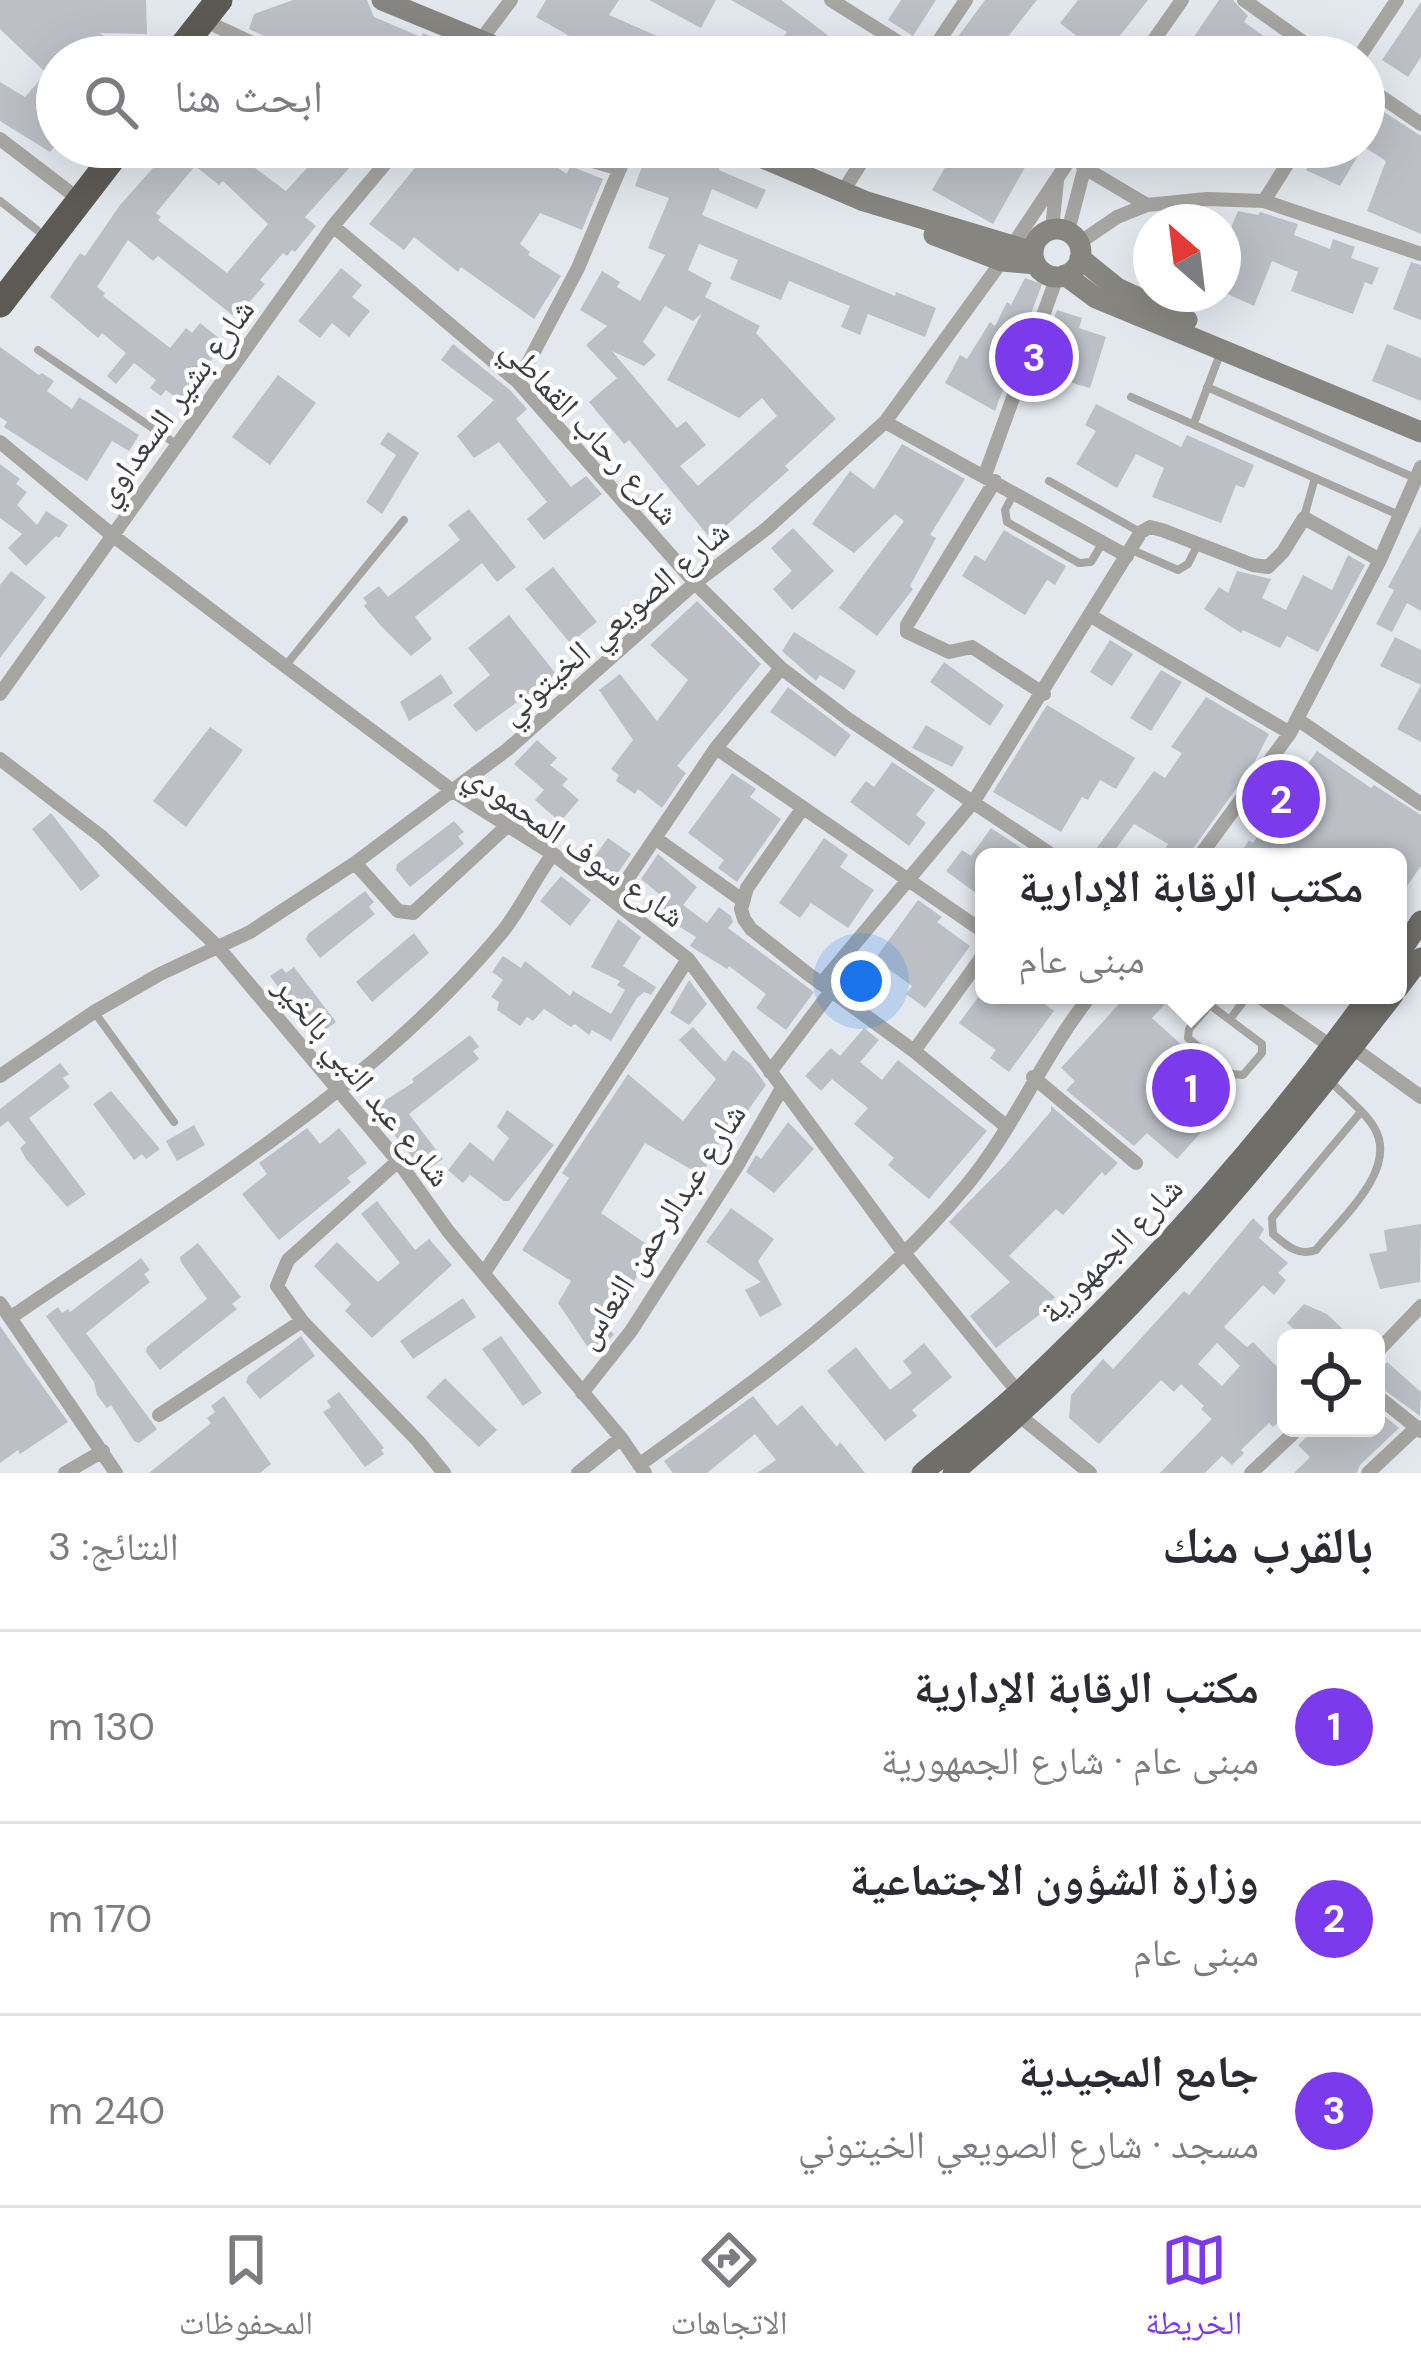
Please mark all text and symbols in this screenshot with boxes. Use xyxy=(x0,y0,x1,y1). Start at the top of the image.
search box xyxy=(36,36,1385,168)
text: ابحث هنا xyxy=(174,67,323,126)
icon: search xyxy=(78,69,144,135)
north arrow xyxy=(1133,204,1241,312)
street label: شارع بشير السعداوي xyxy=(84,290,267,517)
pin: 3 xyxy=(995,312,1073,402)
street label: شارع رحاب القماطي xyxy=(490,328,689,537)
street label: شارع الصويعي الخيتوني xyxy=(490,510,741,737)
street label: شارع سوف المحمودي xyxy=(454,753,693,940)
pin: 2 xyxy=(1242,754,1320,844)
popup xyxy=(975,848,1407,1004)
text: مكتب الرقابة الإدارية xyxy=(1018,857,1364,916)
text: مبنى عام xyxy=(1018,934,1145,985)
your location xyxy=(831,951,891,1011)
street label: شارع عبد النبي بالخير xyxy=(261,966,461,1198)
pin: 1 xyxy=(1152,1043,1230,1133)
street label: شارع عبدالرحمن النعاس xyxy=(565,1095,755,1357)
street label: شارع الجمهورية xyxy=(1030,1167,1192,1333)
map controls xyxy=(1277,1329,1385,1437)
button: locate xyxy=(1277,1329,1385,1437)
text: بالقرب منك xyxy=(1162,1512,1373,1579)
text: النتائج: 3 xyxy=(48,1521,179,1572)
text: مكتب الرقابة الإدارية xyxy=(914,1658,1259,1717)
text: 130 m xyxy=(48,1701,155,1752)
text: 1 xyxy=(1327,1701,1341,1752)
text: مبنى عام · شارع الجمهورية xyxy=(881,1735,1259,1786)
text: وزارة الشؤون الاجتماعية xyxy=(849,1850,1259,1909)
text: 170 m xyxy=(48,1893,152,1944)
text: 2 xyxy=(1323,1893,1345,1944)
text: مبنى عام xyxy=(1133,1927,1259,1978)
text: جامع المجيدية xyxy=(1018,2042,1259,2101)
text: 240 m xyxy=(48,2085,165,2136)
text: 3 xyxy=(1322,2085,1346,2136)
text: مسجد · شارع الصويعي الخيتوني xyxy=(798,2119,1259,2170)
tab: المحفوظات xyxy=(179,2227,313,2355)
tab: الاتجاهات xyxy=(670,2227,788,2355)
tab: الخريطة xyxy=(1145,2227,1242,2355)

